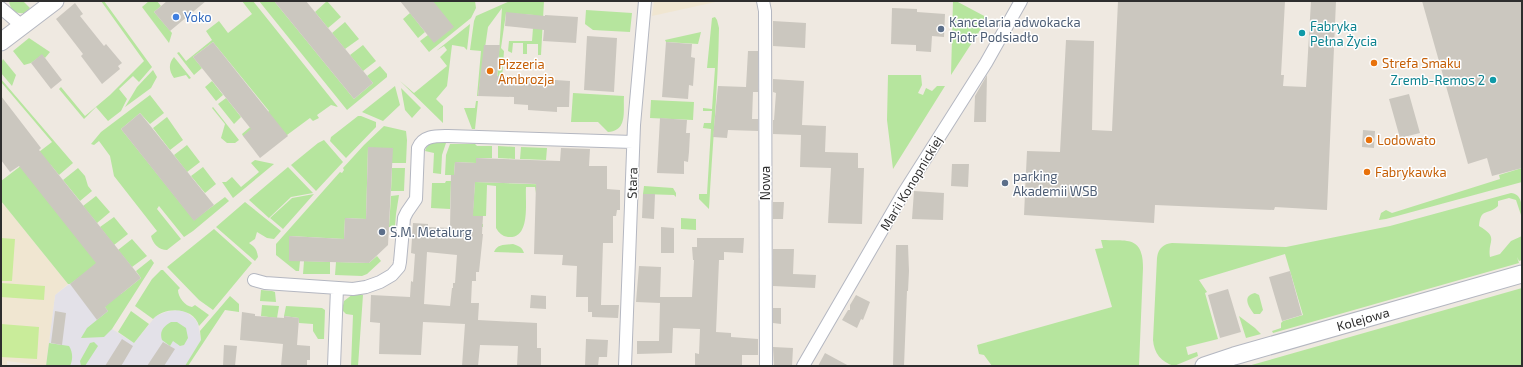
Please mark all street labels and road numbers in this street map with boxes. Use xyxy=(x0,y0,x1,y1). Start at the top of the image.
street label: Marii Konopnickiej xyxy=(876,133,946,233)
street label: Nowa xyxy=(757,166,773,200)
street label: Stara xyxy=(623,167,641,199)
street label: Kolejowa xyxy=(1335,304,1391,334)

